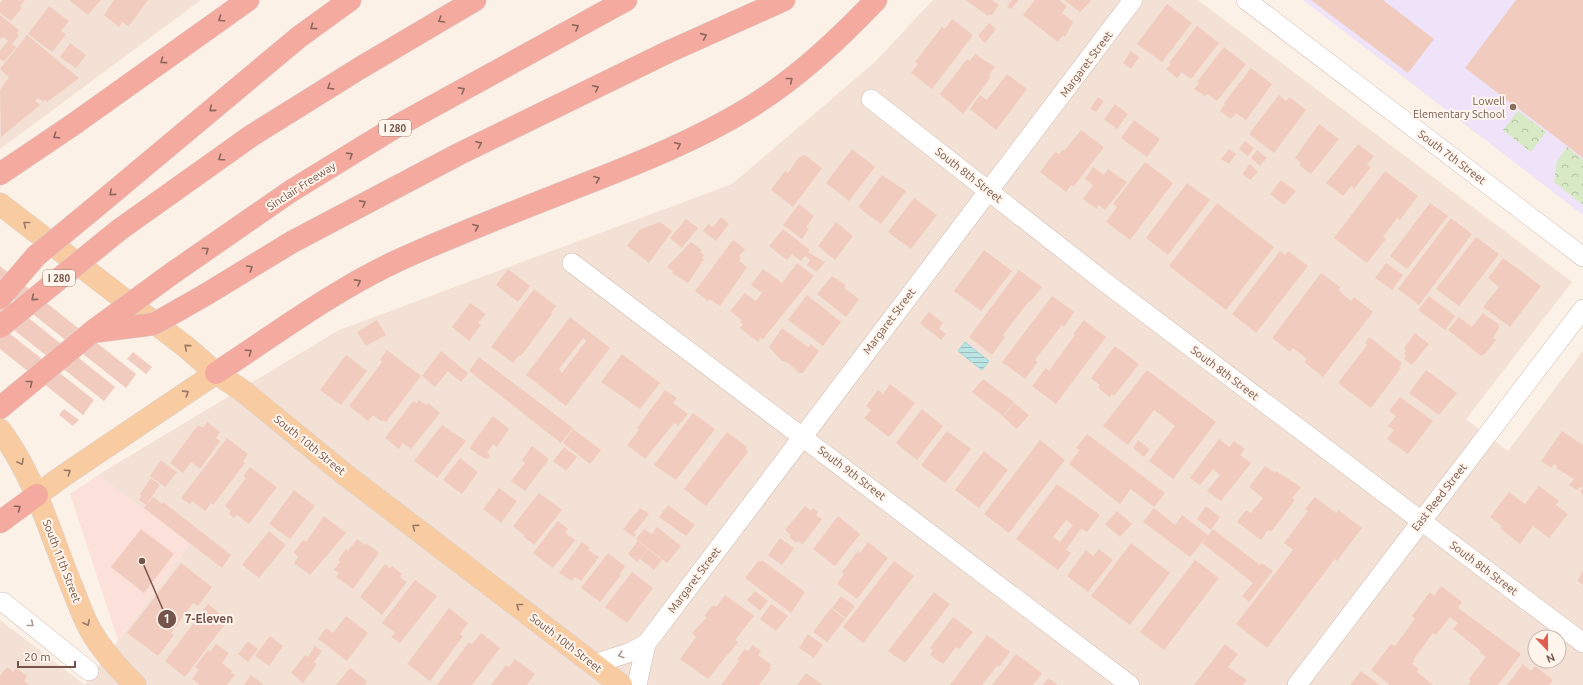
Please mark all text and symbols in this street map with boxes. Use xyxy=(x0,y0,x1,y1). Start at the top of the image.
one-way arrow xyxy=(219,14,226,21)
one-way arrow xyxy=(438,15,445,22)
one-way arrow xyxy=(310,22,317,29)
one-way arrow xyxy=(572,24,579,32)
street label: Margaret Street xyxy=(1057,28,1115,99)
one-way arrow xyxy=(699,33,707,41)
one-way arrow xyxy=(160,56,167,63)
one-way arrow xyxy=(786,77,793,84)
one-way arrow xyxy=(327,82,334,89)
one-way arrow xyxy=(592,85,599,93)
one-way arrow xyxy=(458,87,465,94)
place label: Lowell Elementary School xyxy=(1413,95,1505,120)
marker: Lowell Elementary School xyxy=(1508,102,1518,112)
one-way arrow xyxy=(209,105,217,112)
road number: I 280 xyxy=(379,120,411,136)
street label: South 7th Street xyxy=(1416,128,1489,187)
one-way arrow xyxy=(54,131,61,138)
one-way arrow xyxy=(475,141,482,149)
one-way arrow xyxy=(674,142,681,150)
street label: South 8th Street xyxy=(933,145,1005,205)
one-way arrow xyxy=(219,153,226,160)
one-way arrow xyxy=(346,153,353,160)
street label: Sinclair Freeway xyxy=(265,159,338,213)
one-way arrow xyxy=(593,176,600,184)
one-way arrow xyxy=(110,188,117,195)
one-way arrow xyxy=(359,201,366,208)
one-way arrow xyxy=(23,222,30,229)
one-way arrow xyxy=(473,224,480,232)
one-way arrow xyxy=(202,248,209,255)
one-way arrow xyxy=(246,265,253,272)
road number: I 280 xyxy=(43,270,75,286)
one-way arrow xyxy=(354,279,361,286)
street label: Margaret Street xyxy=(860,285,918,356)
one-way arrow xyxy=(31,294,39,301)
street label: South 8th Street xyxy=(1189,344,1262,403)
one-way arrow xyxy=(184,345,192,352)
one-way arrow xyxy=(245,349,252,357)
one-way arrow xyxy=(25,380,33,387)
one-way arrow xyxy=(182,390,189,398)
street label: South 10th Street xyxy=(272,413,348,478)
street label: South 9th Street xyxy=(816,444,889,503)
one-way arrow xyxy=(16,457,23,465)
street label: East Reed Street xyxy=(1409,460,1469,533)
one-way arrow xyxy=(64,470,71,477)
one-way arrow xyxy=(14,506,21,513)
street label: South 11th Street xyxy=(41,518,84,605)
one-way arrow xyxy=(413,525,420,532)
street label: South 8th Street xyxy=(1448,539,1521,598)
street label: Margaret Street xyxy=(665,544,723,615)
one-way arrow xyxy=(516,604,523,611)
callout: 7-Eleven xyxy=(157,607,242,631)
street label: South 10th Street xyxy=(528,611,605,675)
text: 1 xyxy=(164,612,170,625)
text: 7-Eleven xyxy=(185,612,233,625)
one-way arrow xyxy=(82,619,90,626)
one-way arrow xyxy=(26,620,34,627)
north arrow xyxy=(1527,629,1567,669)
scale bar xyxy=(18,643,75,669)
text: 20 m xyxy=(24,650,51,663)
one-way arrow xyxy=(617,650,624,659)
text: N xyxy=(1545,651,1557,665)

